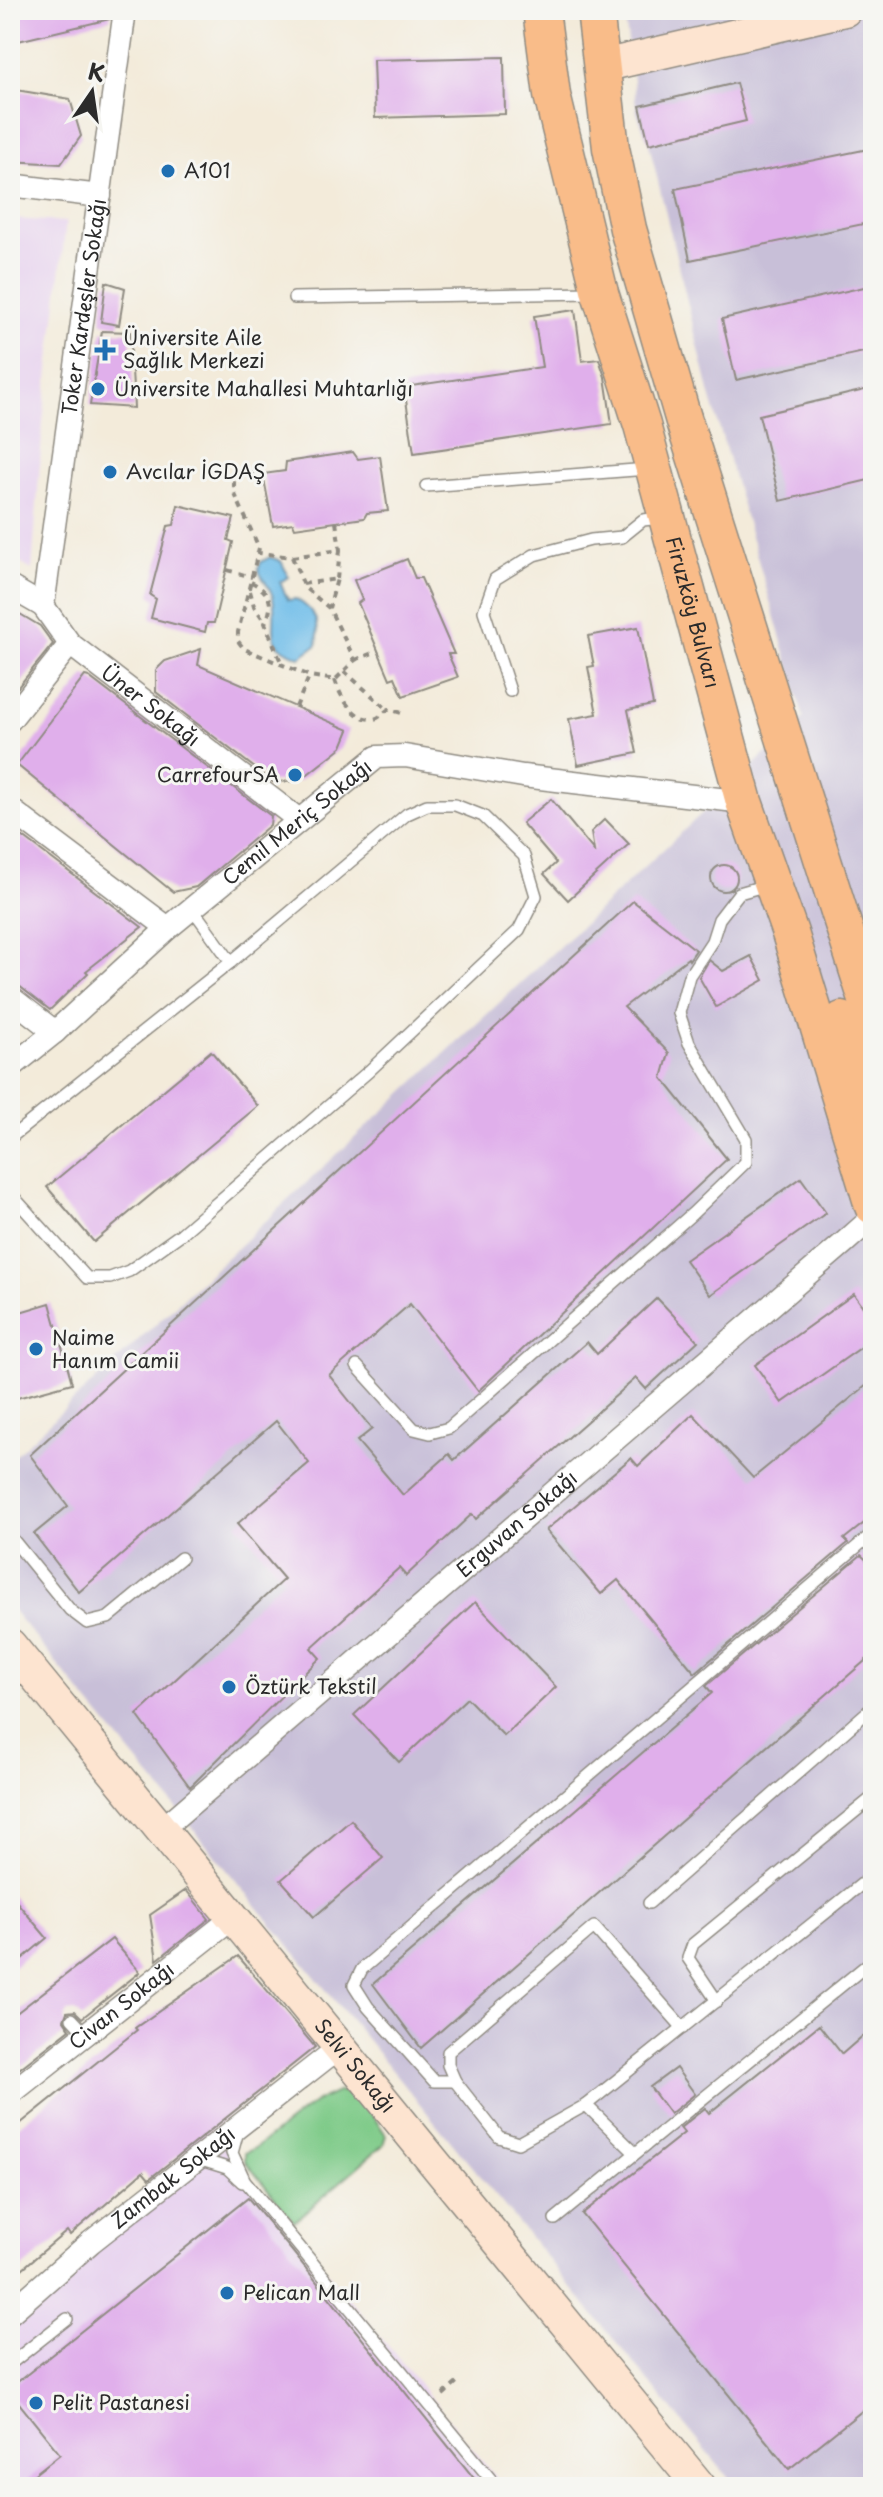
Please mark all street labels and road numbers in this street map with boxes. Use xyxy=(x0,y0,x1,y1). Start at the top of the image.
street label: Toker Kardeşler Sokağı xyxy=(53,197,113,417)
street label: Firuzköy Bulvarı xyxy=(659,533,728,691)
street label: Üner Sokağı xyxy=(95,657,207,753)
street label: Cemil Meriç Sokağı xyxy=(215,751,378,892)
street label: Erguvan Sokağı xyxy=(449,1463,583,1584)
street label: Civan Sokağı xyxy=(62,1954,180,2056)
street label: Selvi Sokağı xyxy=(308,2012,403,2119)
street label: Zambak Sokağı xyxy=(104,2119,241,2235)

